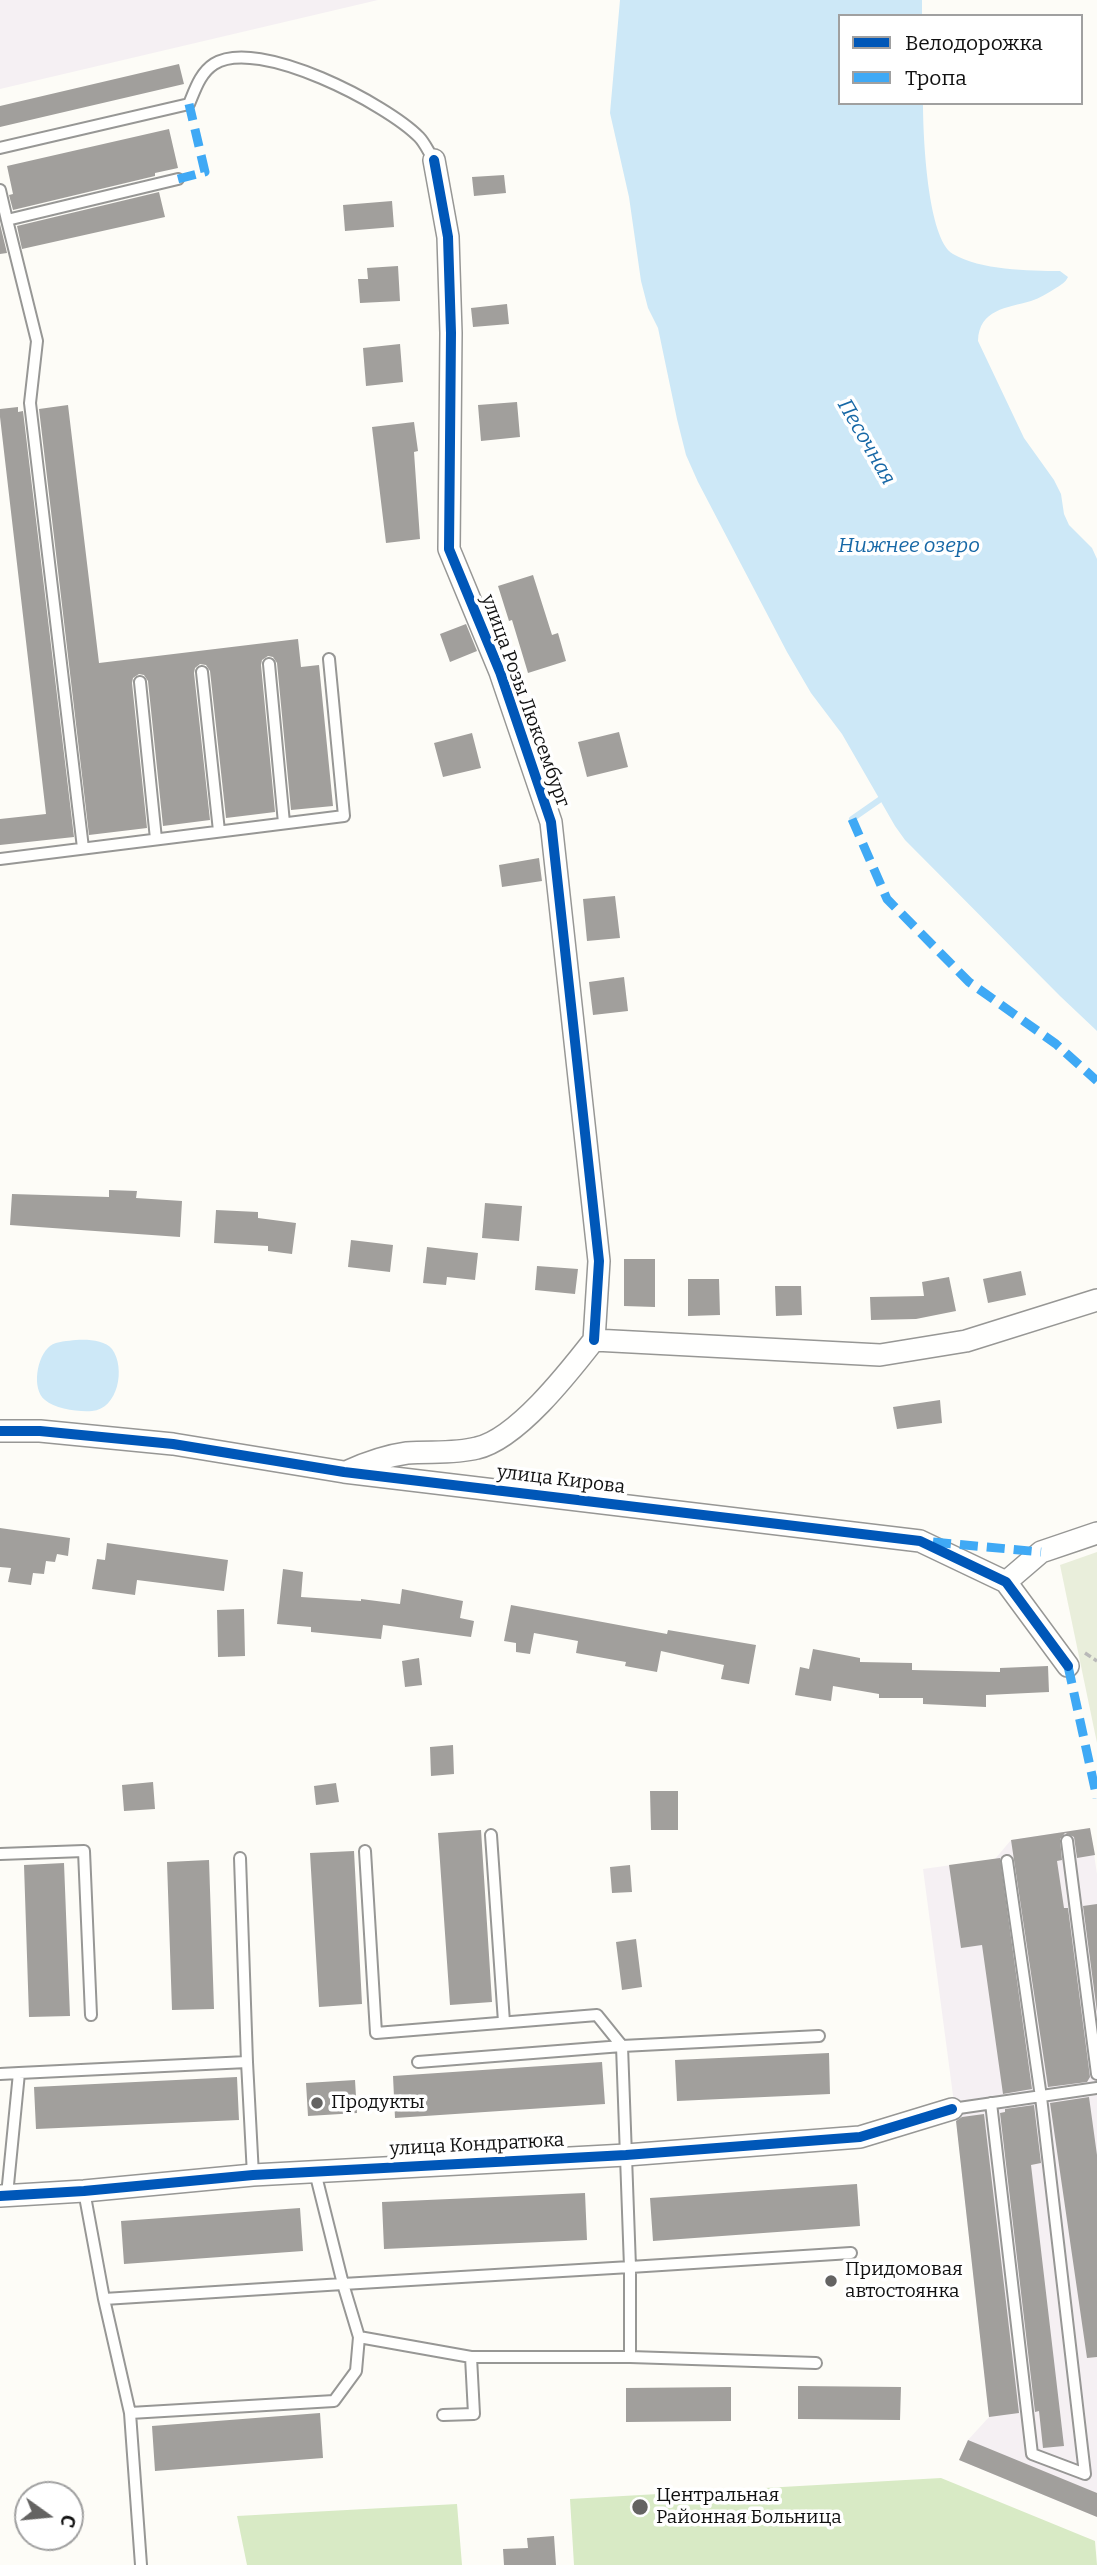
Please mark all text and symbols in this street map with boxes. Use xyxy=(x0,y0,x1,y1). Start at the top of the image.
legend xyxy=(838,14,1083,105)
text: Велодорожка xyxy=(905,30,1043,56)
text: Тропа xyxy=(905,65,967,91)
water label: Песочная xyxy=(831,395,901,489)
water label: Нижнее озеро xyxy=(838,533,980,559)
street label: улица Розы Люксембург xyxy=(476,592,574,810)
street label: улица Кирова xyxy=(496,1461,626,1499)
place label: Продукты xyxy=(331,2092,425,2114)
marker: Продукты xyxy=(309,2095,325,2111)
street label: улица Кондратюка xyxy=(389,2129,565,2161)
place label: Придомовая автостоянка xyxy=(845,2259,963,2303)
marker: Придомовая автостоянка xyxy=(823,2273,839,2289)
north arrow xyxy=(14,2481,84,2551)
place label: Центральная Районная Больница xyxy=(656,2485,842,2529)
marker: Центральная Районная Больница xyxy=(630,2497,650,2517)
text: С xyxy=(55,2512,81,2530)

